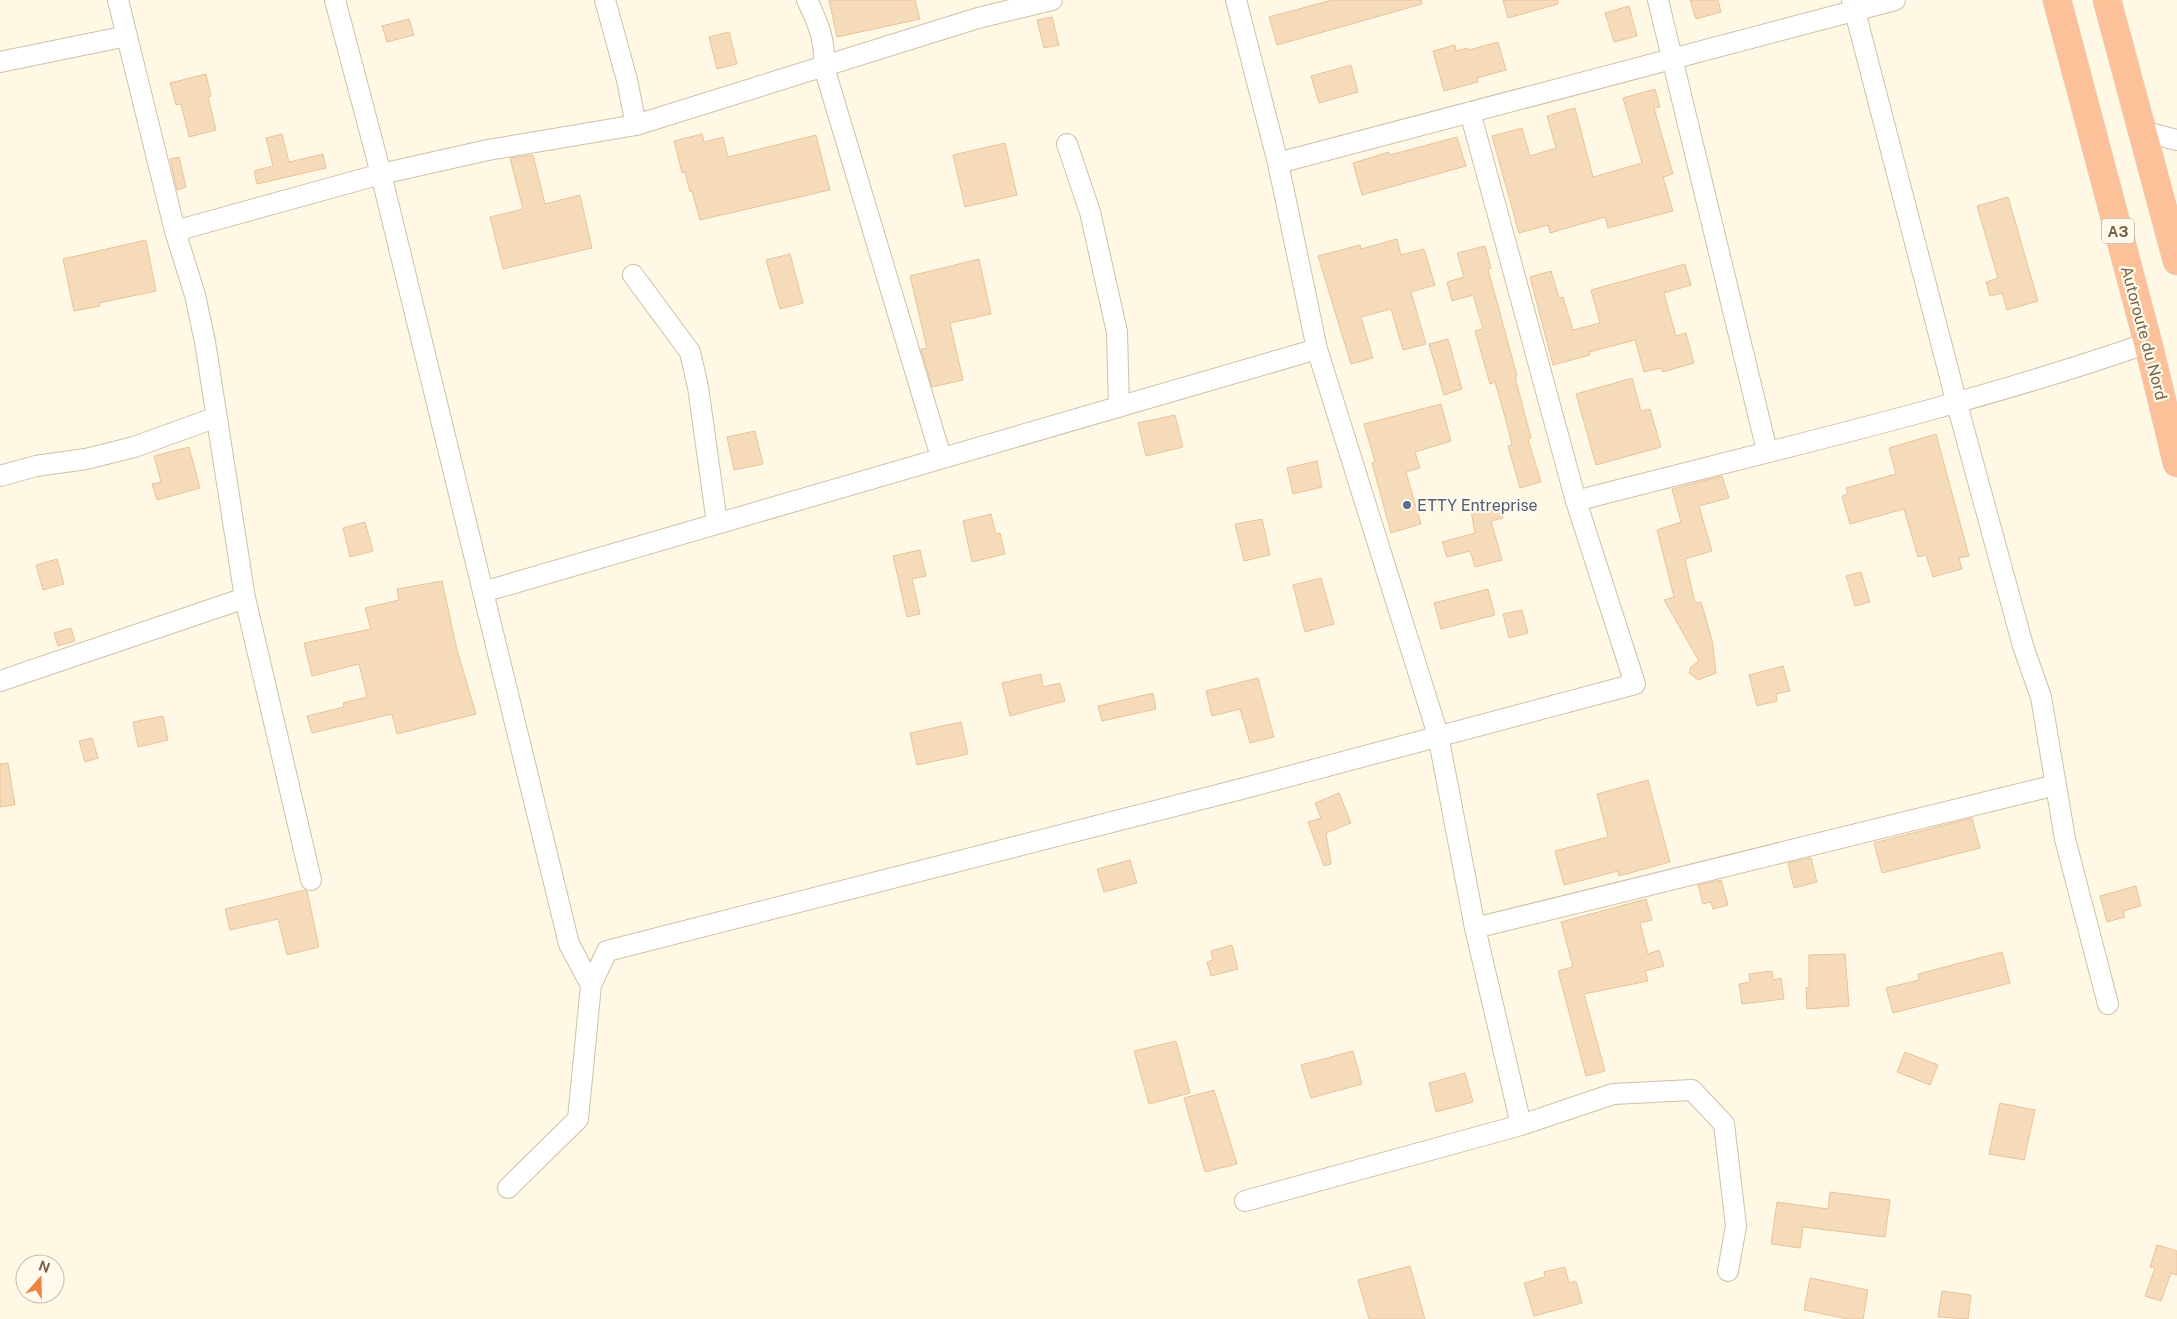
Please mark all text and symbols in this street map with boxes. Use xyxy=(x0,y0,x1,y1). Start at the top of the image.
road number: A3 xyxy=(2102,218,2134,244)
street label: Autoroute du Nord xyxy=(2117,264,2171,402)
place label: ETTY Entreprise xyxy=(1417,496,1538,515)
marker: ETTY Entreprise xyxy=(1401,499,1413,511)
north arrow xyxy=(15,1254,65,1304)
text: N xyxy=(37,1257,52,1276)

